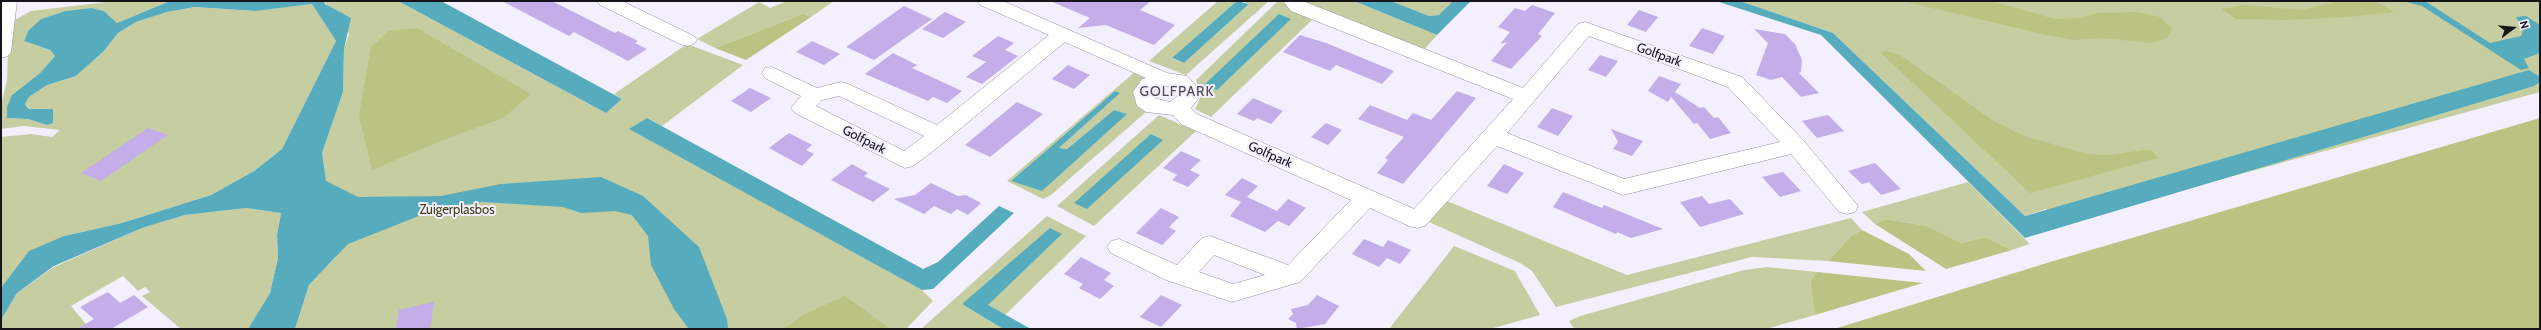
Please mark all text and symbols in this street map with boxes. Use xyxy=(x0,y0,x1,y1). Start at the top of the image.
north arrow xyxy=(2493,8,2533,48)
text: N xyxy=(2517,19,2532,30)
street label: Golfpark xyxy=(1634,40,1684,70)
district label: GOLFPARK xyxy=(1140,84,1214,100)
street label: Golfpark xyxy=(840,122,888,158)
street label: Golfpark xyxy=(1246,138,1294,172)
park label: Zuigerplasbos xyxy=(419,202,495,218)

